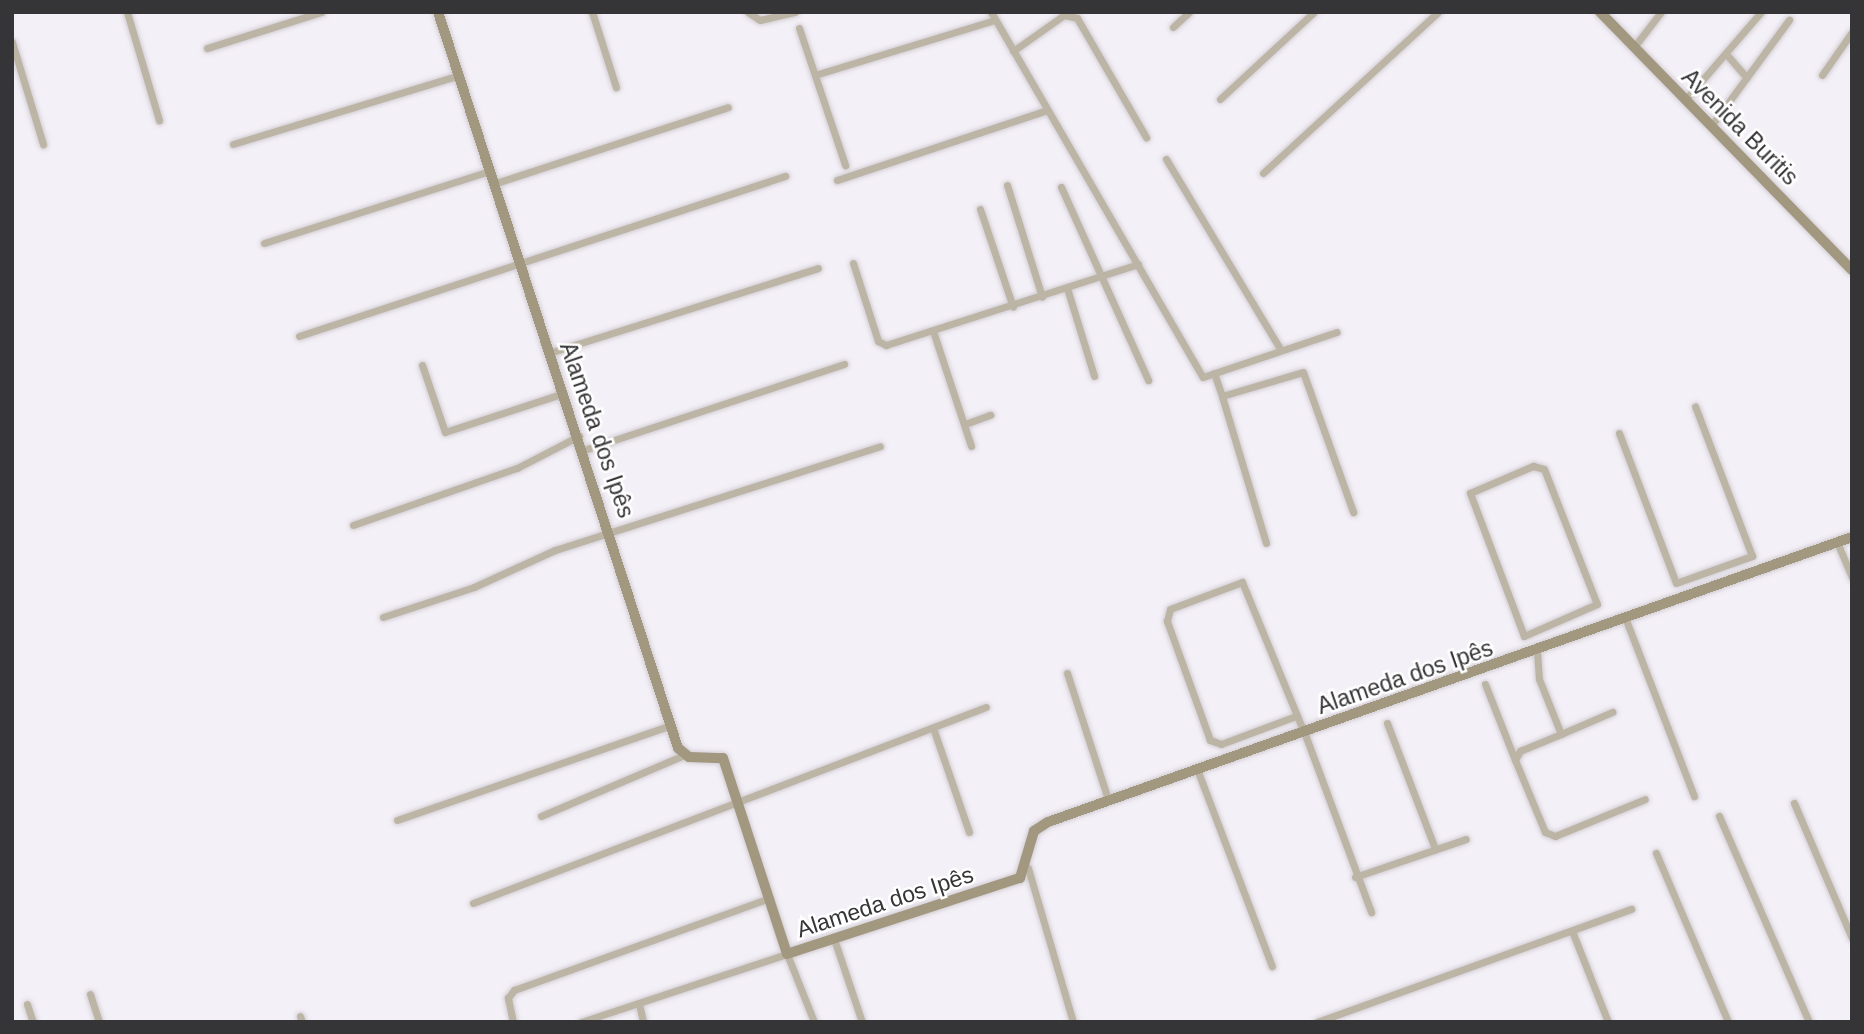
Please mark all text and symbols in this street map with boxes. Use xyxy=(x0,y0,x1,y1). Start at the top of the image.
street label: Avenida Buritis xyxy=(1676,63,1804,191)
street label: Alameda dos Ipês xyxy=(554,338,640,522)
street label: Alameda dos Ipês xyxy=(1313,634,1497,720)
street label: Alameda dos Ipês xyxy=(793,860,977,944)

